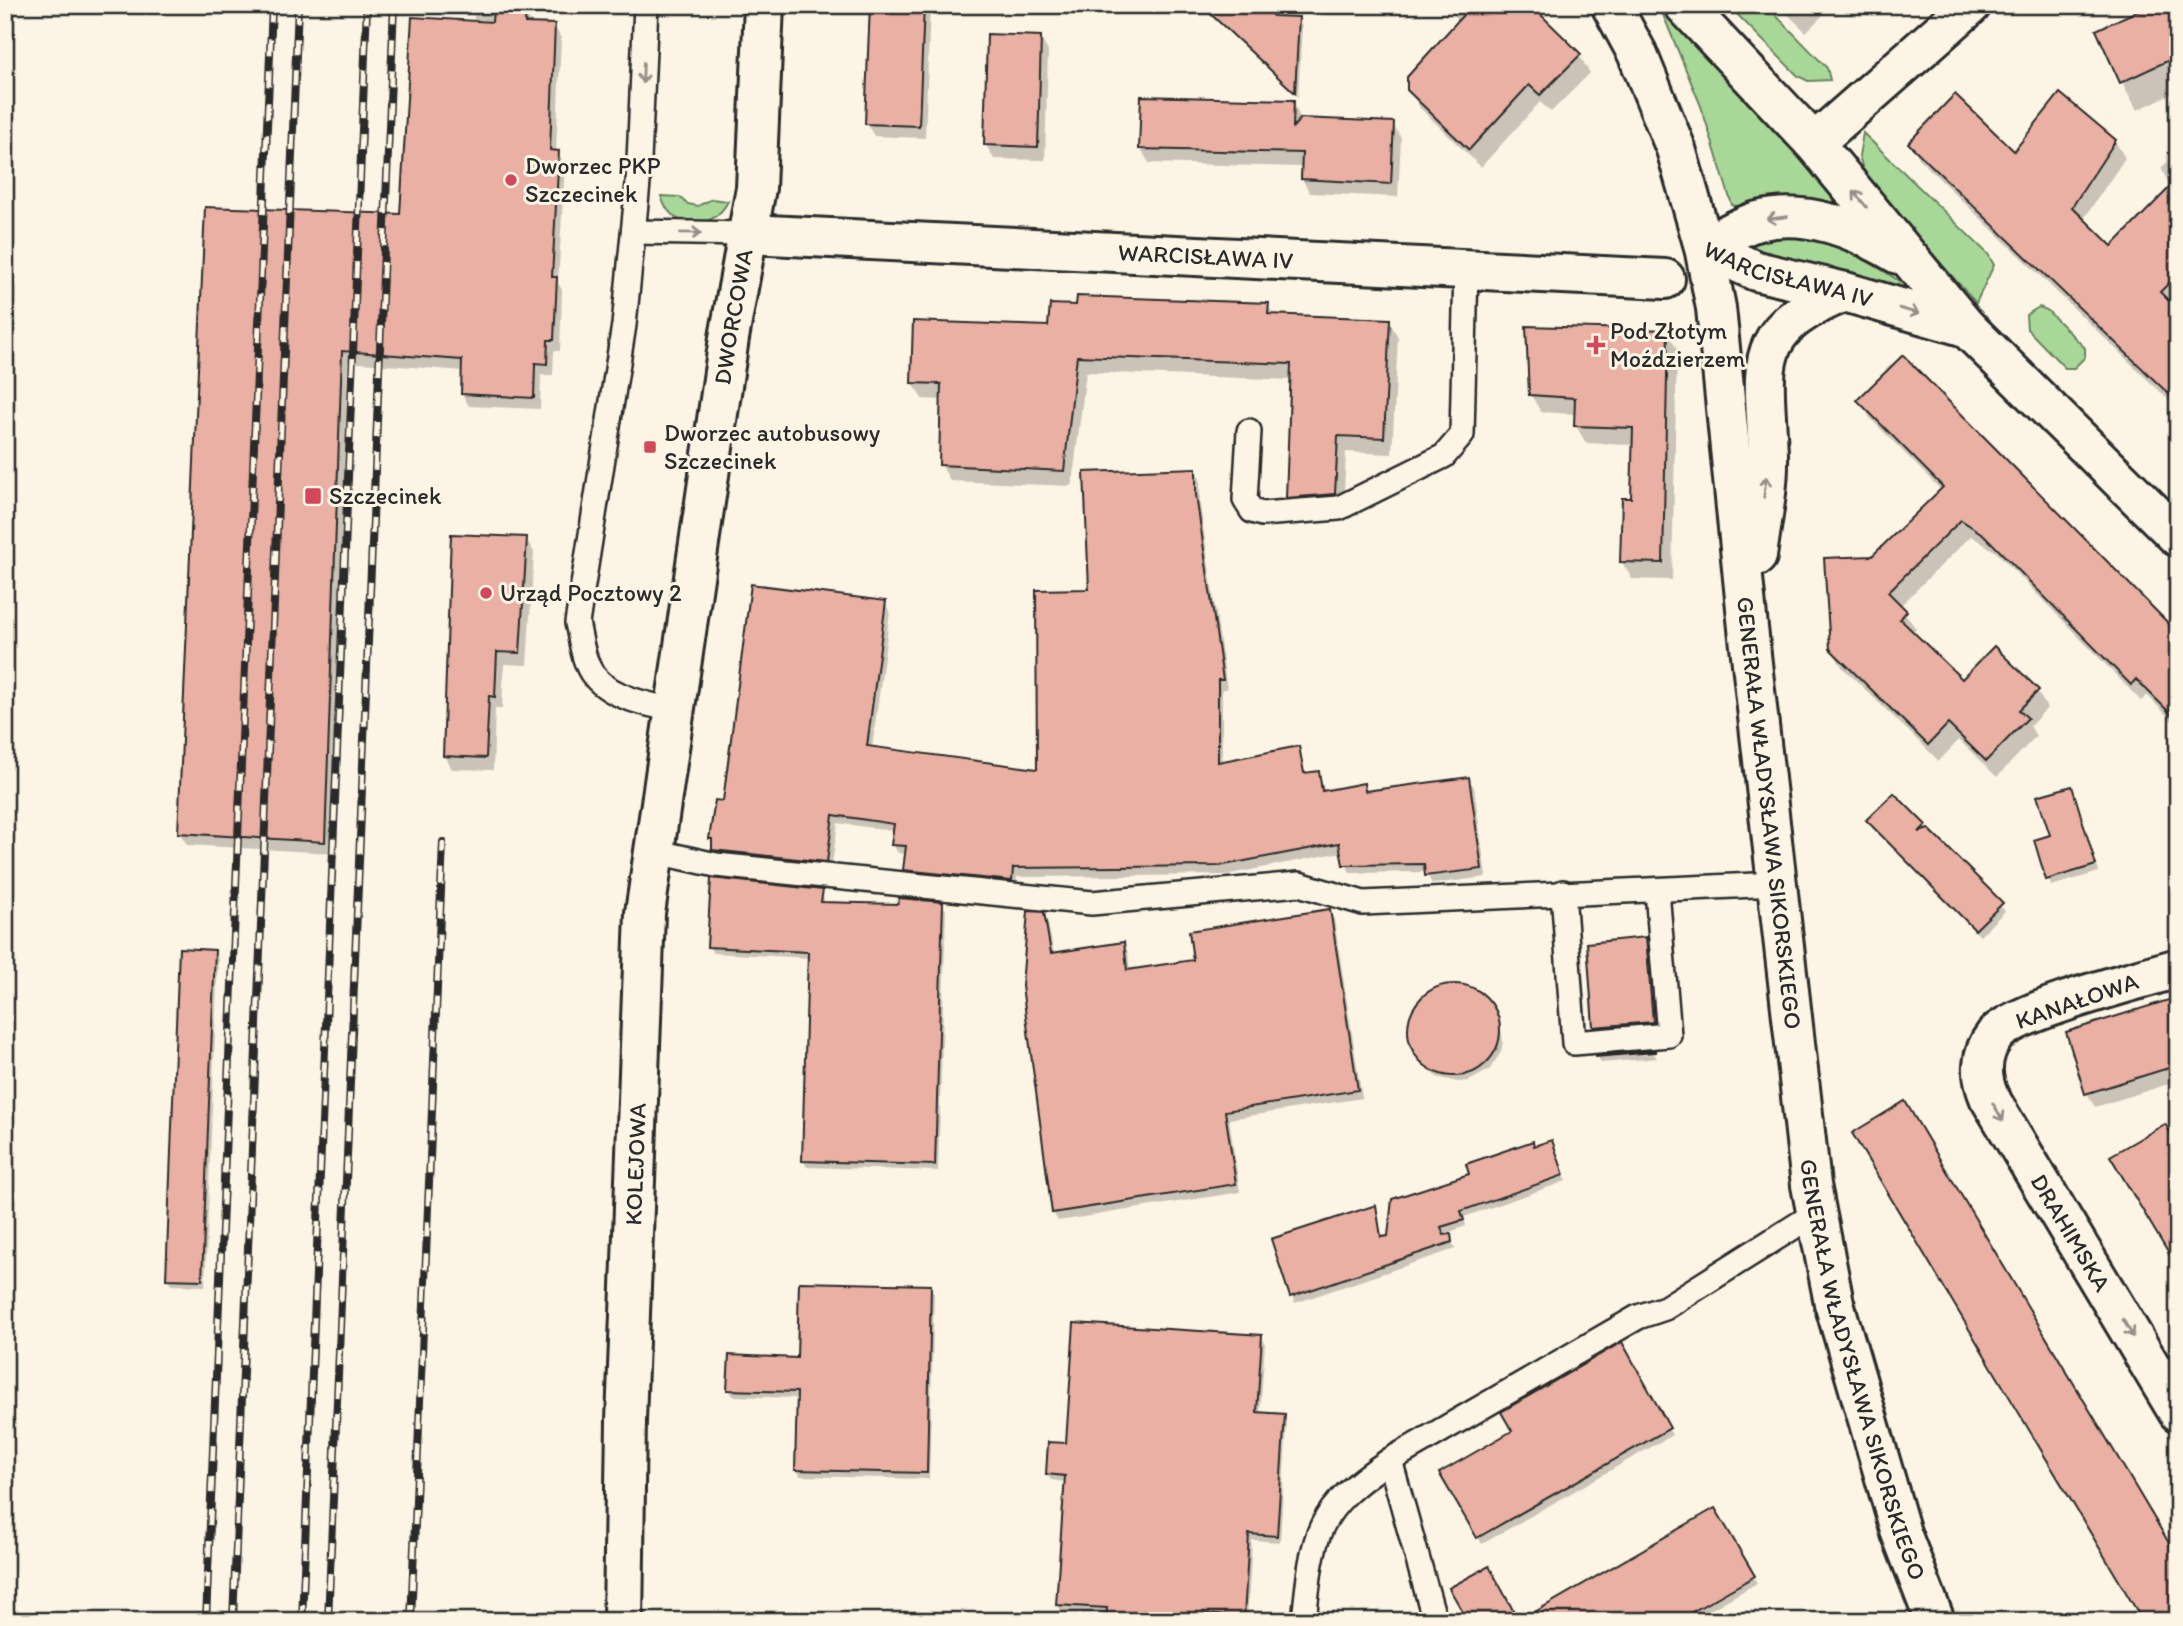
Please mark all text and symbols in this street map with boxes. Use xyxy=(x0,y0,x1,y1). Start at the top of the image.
one-way arrow xyxy=(636,62,649,85)
place label: Dworzec PKP Szczecinek xyxy=(525,151,661,208)
marker: Dworzec PKP Szczecinek xyxy=(503,172,519,188)
one-way arrow xyxy=(1852,191,1868,209)
one-way arrow xyxy=(1766,212,1789,225)
one-way arrow xyxy=(679,226,702,240)
street label: WARCISŁAWA IV xyxy=(1699,234,1876,313)
street label: WARCISŁAWA IV xyxy=(1117,237,1294,275)
street label: DWORCOWA xyxy=(707,247,759,387)
one-way arrow xyxy=(1898,305,1920,318)
place label: Pod Złotym Moździerzem xyxy=(1610,316,1745,373)
marker: Pod Złotym Moździerzem xyxy=(1588,337,1604,353)
place label: Dworzec autobusowy Szczecinek xyxy=(664,418,881,475)
marker: Dworzec autobusowy Szczecinek xyxy=(642,439,658,455)
one-way arrow xyxy=(1758,476,1771,499)
place label: Szczecinek xyxy=(329,481,442,510)
marker: Szczecinek xyxy=(303,486,323,506)
place label: Urząd Pocztowy 2 xyxy=(500,578,682,607)
marker: Urząd Pocztowy 2 xyxy=(478,585,494,601)
street label: GENERAŁA WŁADYSŁAWA SIKORSKIEGO xyxy=(1731,595,1808,1031)
street label: KANAŁOWA xyxy=(2012,966,2142,1035)
street label: KOLEJOWA xyxy=(618,1102,652,1226)
one-way arrow xyxy=(1991,1102,2005,1122)
street label: GENERAŁA WŁADYSŁAWA SIKORSKIEGO xyxy=(1794,1157,1933,1584)
street label: DRAHIMSKA xyxy=(2024,1168,2117,1297)
one-way arrow xyxy=(2121,1318,2135,1338)

